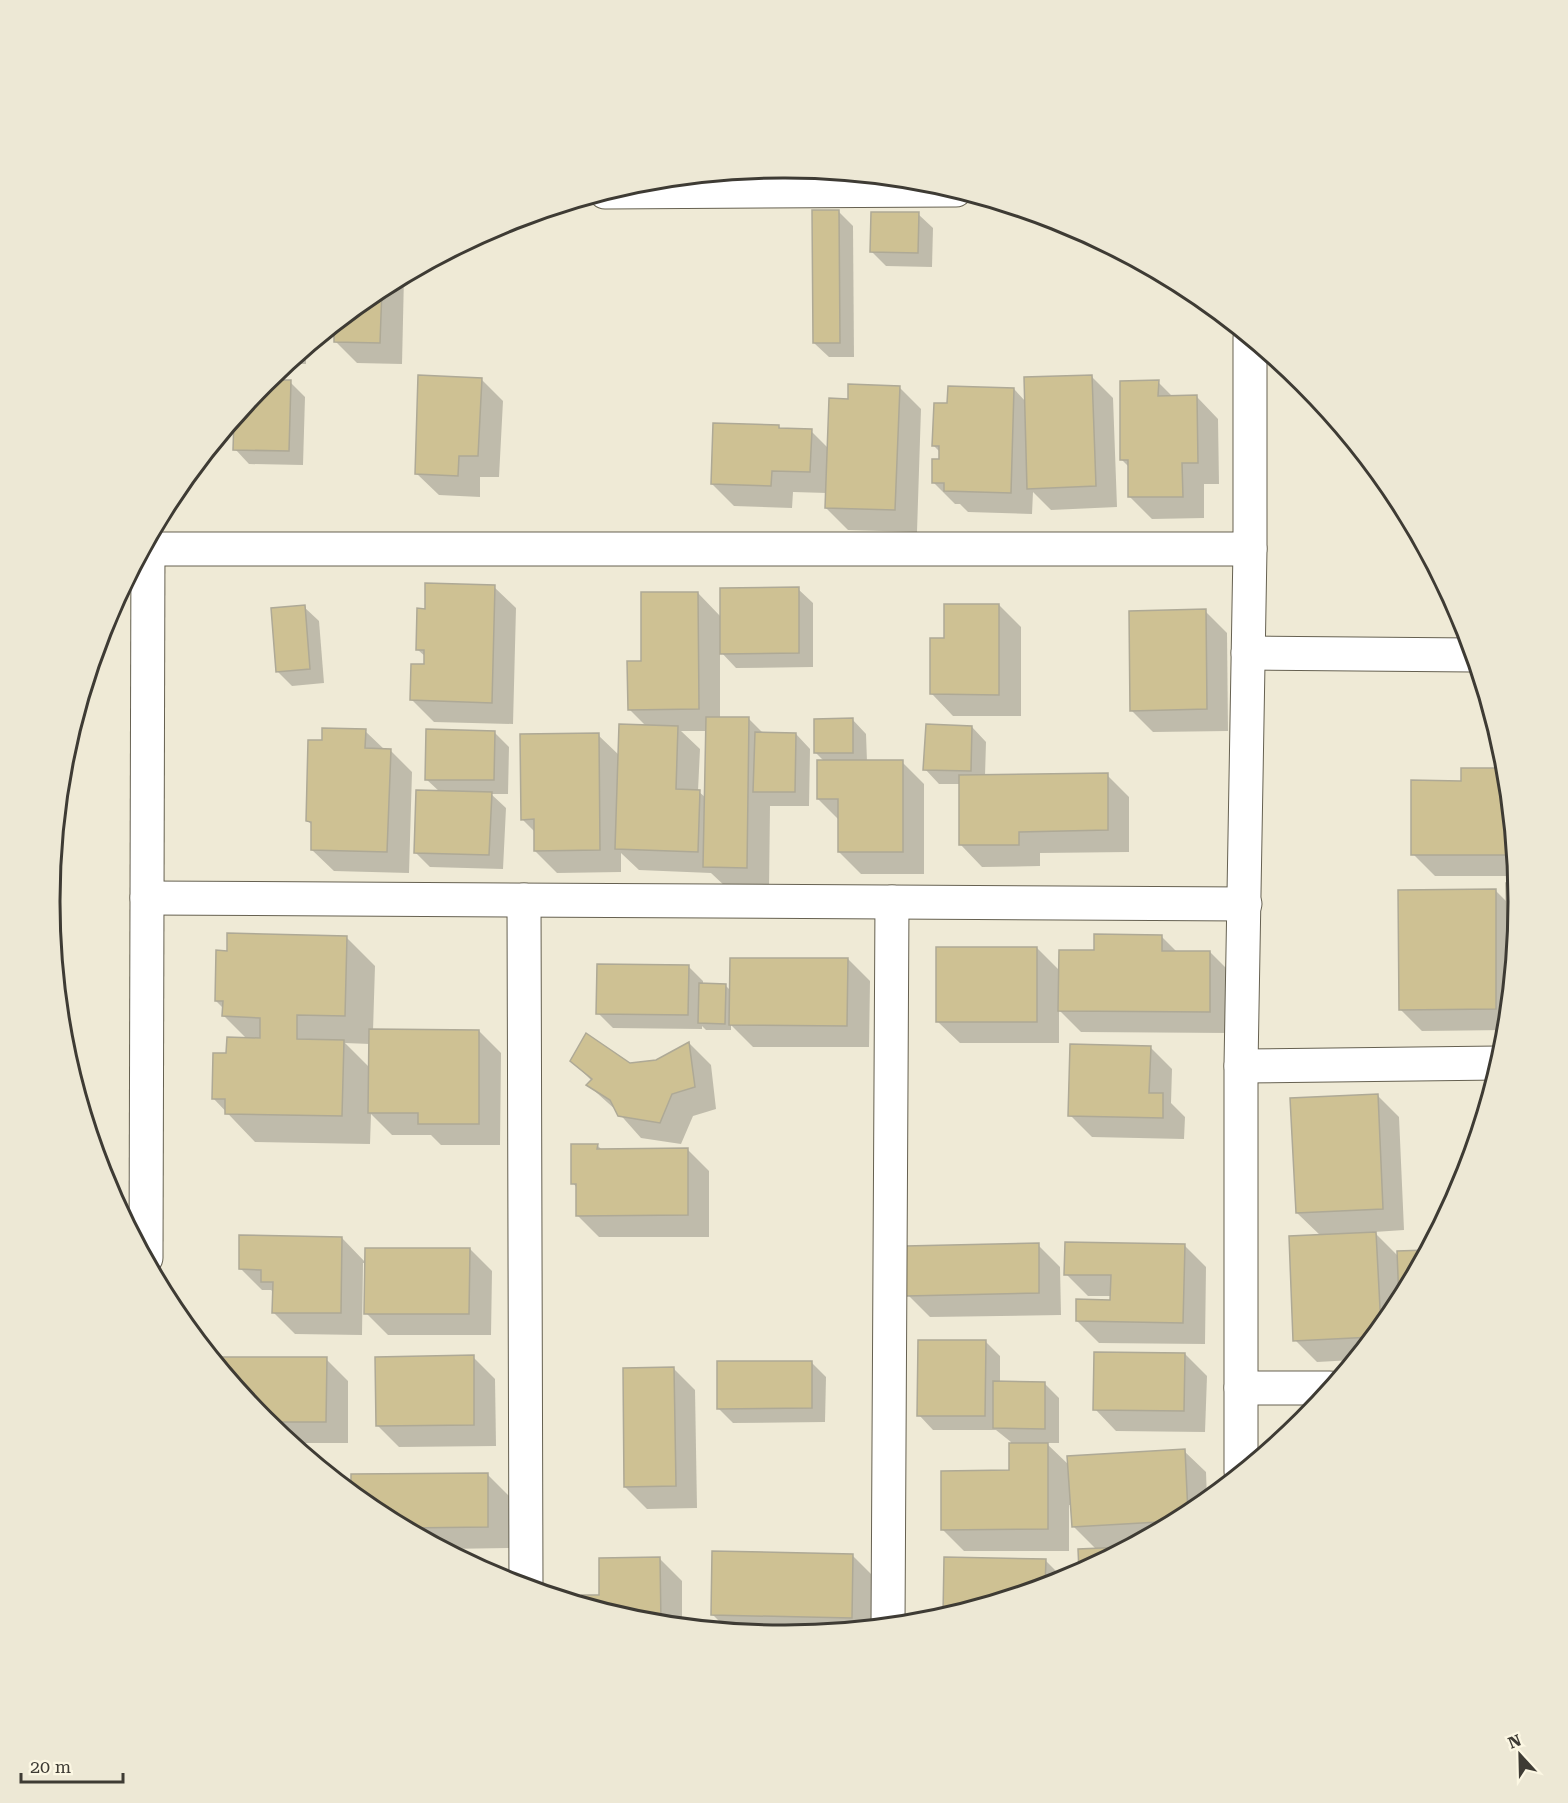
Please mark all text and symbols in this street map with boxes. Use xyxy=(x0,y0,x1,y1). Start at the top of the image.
north arrow xyxy=(1490,1725,1550,1785)
text: N xyxy=(1505,1730,1524,1753)
scale bar xyxy=(21,1746,123,1784)
text: 20 m xyxy=(30,1756,71,1777)

